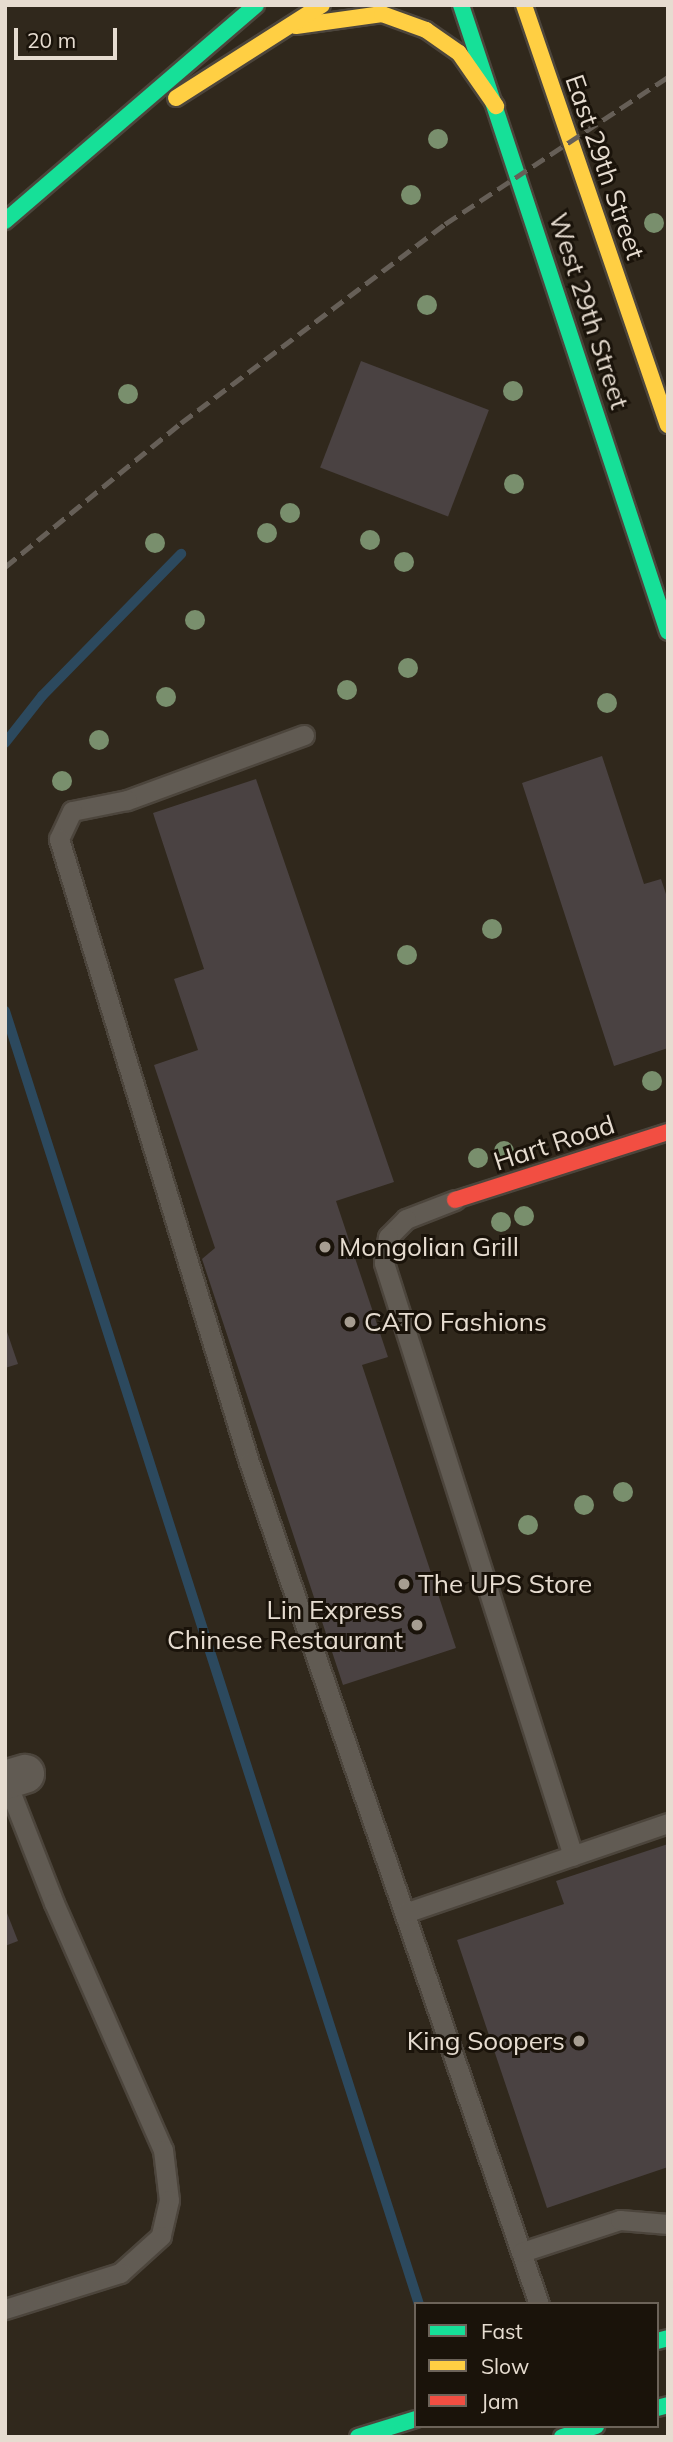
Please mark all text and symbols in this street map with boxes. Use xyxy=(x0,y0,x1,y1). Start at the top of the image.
scale bar xyxy=(18,14,121,58)
text: 20 m xyxy=(27,27,76,53)
street label: East 29th Street xyxy=(559,70,651,264)
street label: West 29th Street xyxy=(543,209,635,413)
street label: Hart Road xyxy=(490,1109,618,1177)
place label: Mongolian Grill xyxy=(339,1231,519,1263)
marker: Mongolian Grill xyxy=(317,1239,333,1255)
place label: CATO Fashions xyxy=(364,1306,547,1338)
marker: CATO Fashions xyxy=(342,1314,358,1330)
place label: The UPS Store xyxy=(418,1568,592,1600)
marker: The UPS Store xyxy=(396,1576,412,1592)
place label: Lin Express Chinese Restaurant xyxy=(167,1594,403,1656)
marker: Lin Express Chinese Restaurant xyxy=(409,1617,425,1633)
place label: King Soopers xyxy=(407,2025,565,2057)
marker: King Soopers xyxy=(571,2033,587,2049)
legend xyxy=(414,2302,659,2428)
text: Fast xyxy=(481,2318,523,2344)
text: Slow xyxy=(481,2353,529,2379)
text: Jam xyxy=(481,2388,519,2414)

